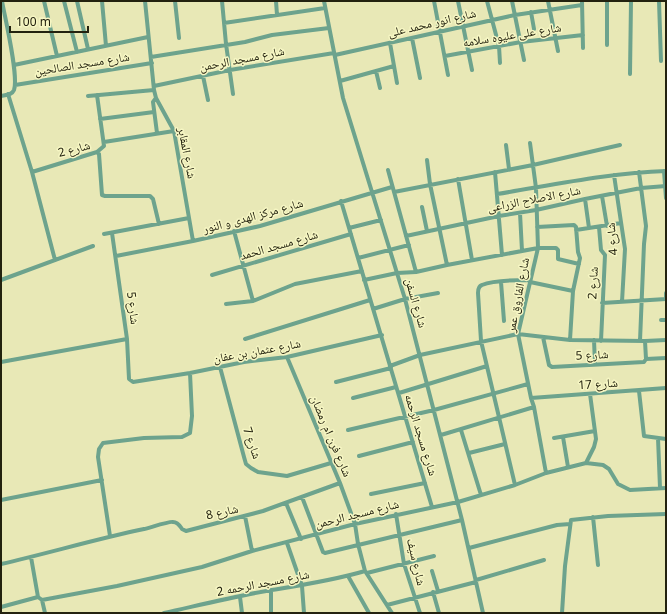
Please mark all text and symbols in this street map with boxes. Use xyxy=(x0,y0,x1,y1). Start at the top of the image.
street label: شارع انور محمد على xyxy=(386,4,478,41)
scale bar xyxy=(10,8,88,34)
text: 100 m xyxy=(16,13,51,30)
street label: شارع على عليوه سلامه xyxy=(462,18,562,51)
street label: شارع مسجد الرحمن xyxy=(198,42,286,75)
street label: شارع مسجد الصالحين xyxy=(33,48,131,79)
street label: شارع المقابر xyxy=(174,125,201,180)
street label: شارع 2 xyxy=(56,136,92,161)
street label: شارع الاصلاح الزراعى xyxy=(486,181,582,216)
street label: شارع مركز الهدى و النور xyxy=(200,194,305,237)
street label: شارع 4 xyxy=(602,222,621,256)
street label: شارع مسجد الحمد xyxy=(238,225,320,264)
street label: شارع الفاروق عمر xyxy=(502,256,533,335)
street label: شارع 2 xyxy=(583,266,602,300)
street label: شارع السفن xyxy=(401,276,432,330)
street label: شارع 5 xyxy=(123,291,144,325)
street label: شارع عثمان بن عفان xyxy=(212,334,302,367)
street label: شارع 5 xyxy=(575,345,609,364)
street label: شارع 17 xyxy=(578,374,618,393)
street label: شارع فرن ام رمضان xyxy=(307,392,356,479)
street label: شارع مسجد الرحمه xyxy=(401,392,442,478)
street label: شارع 7 xyxy=(239,425,266,461)
street label: شارع مسجد الرحمن xyxy=(313,495,401,532)
street label: شارع 8 xyxy=(204,500,240,523)
street label: شارع سيف xyxy=(403,537,430,587)
street label: شارع مسجد الرحمه 2 xyxy=(215,565,311,600)

